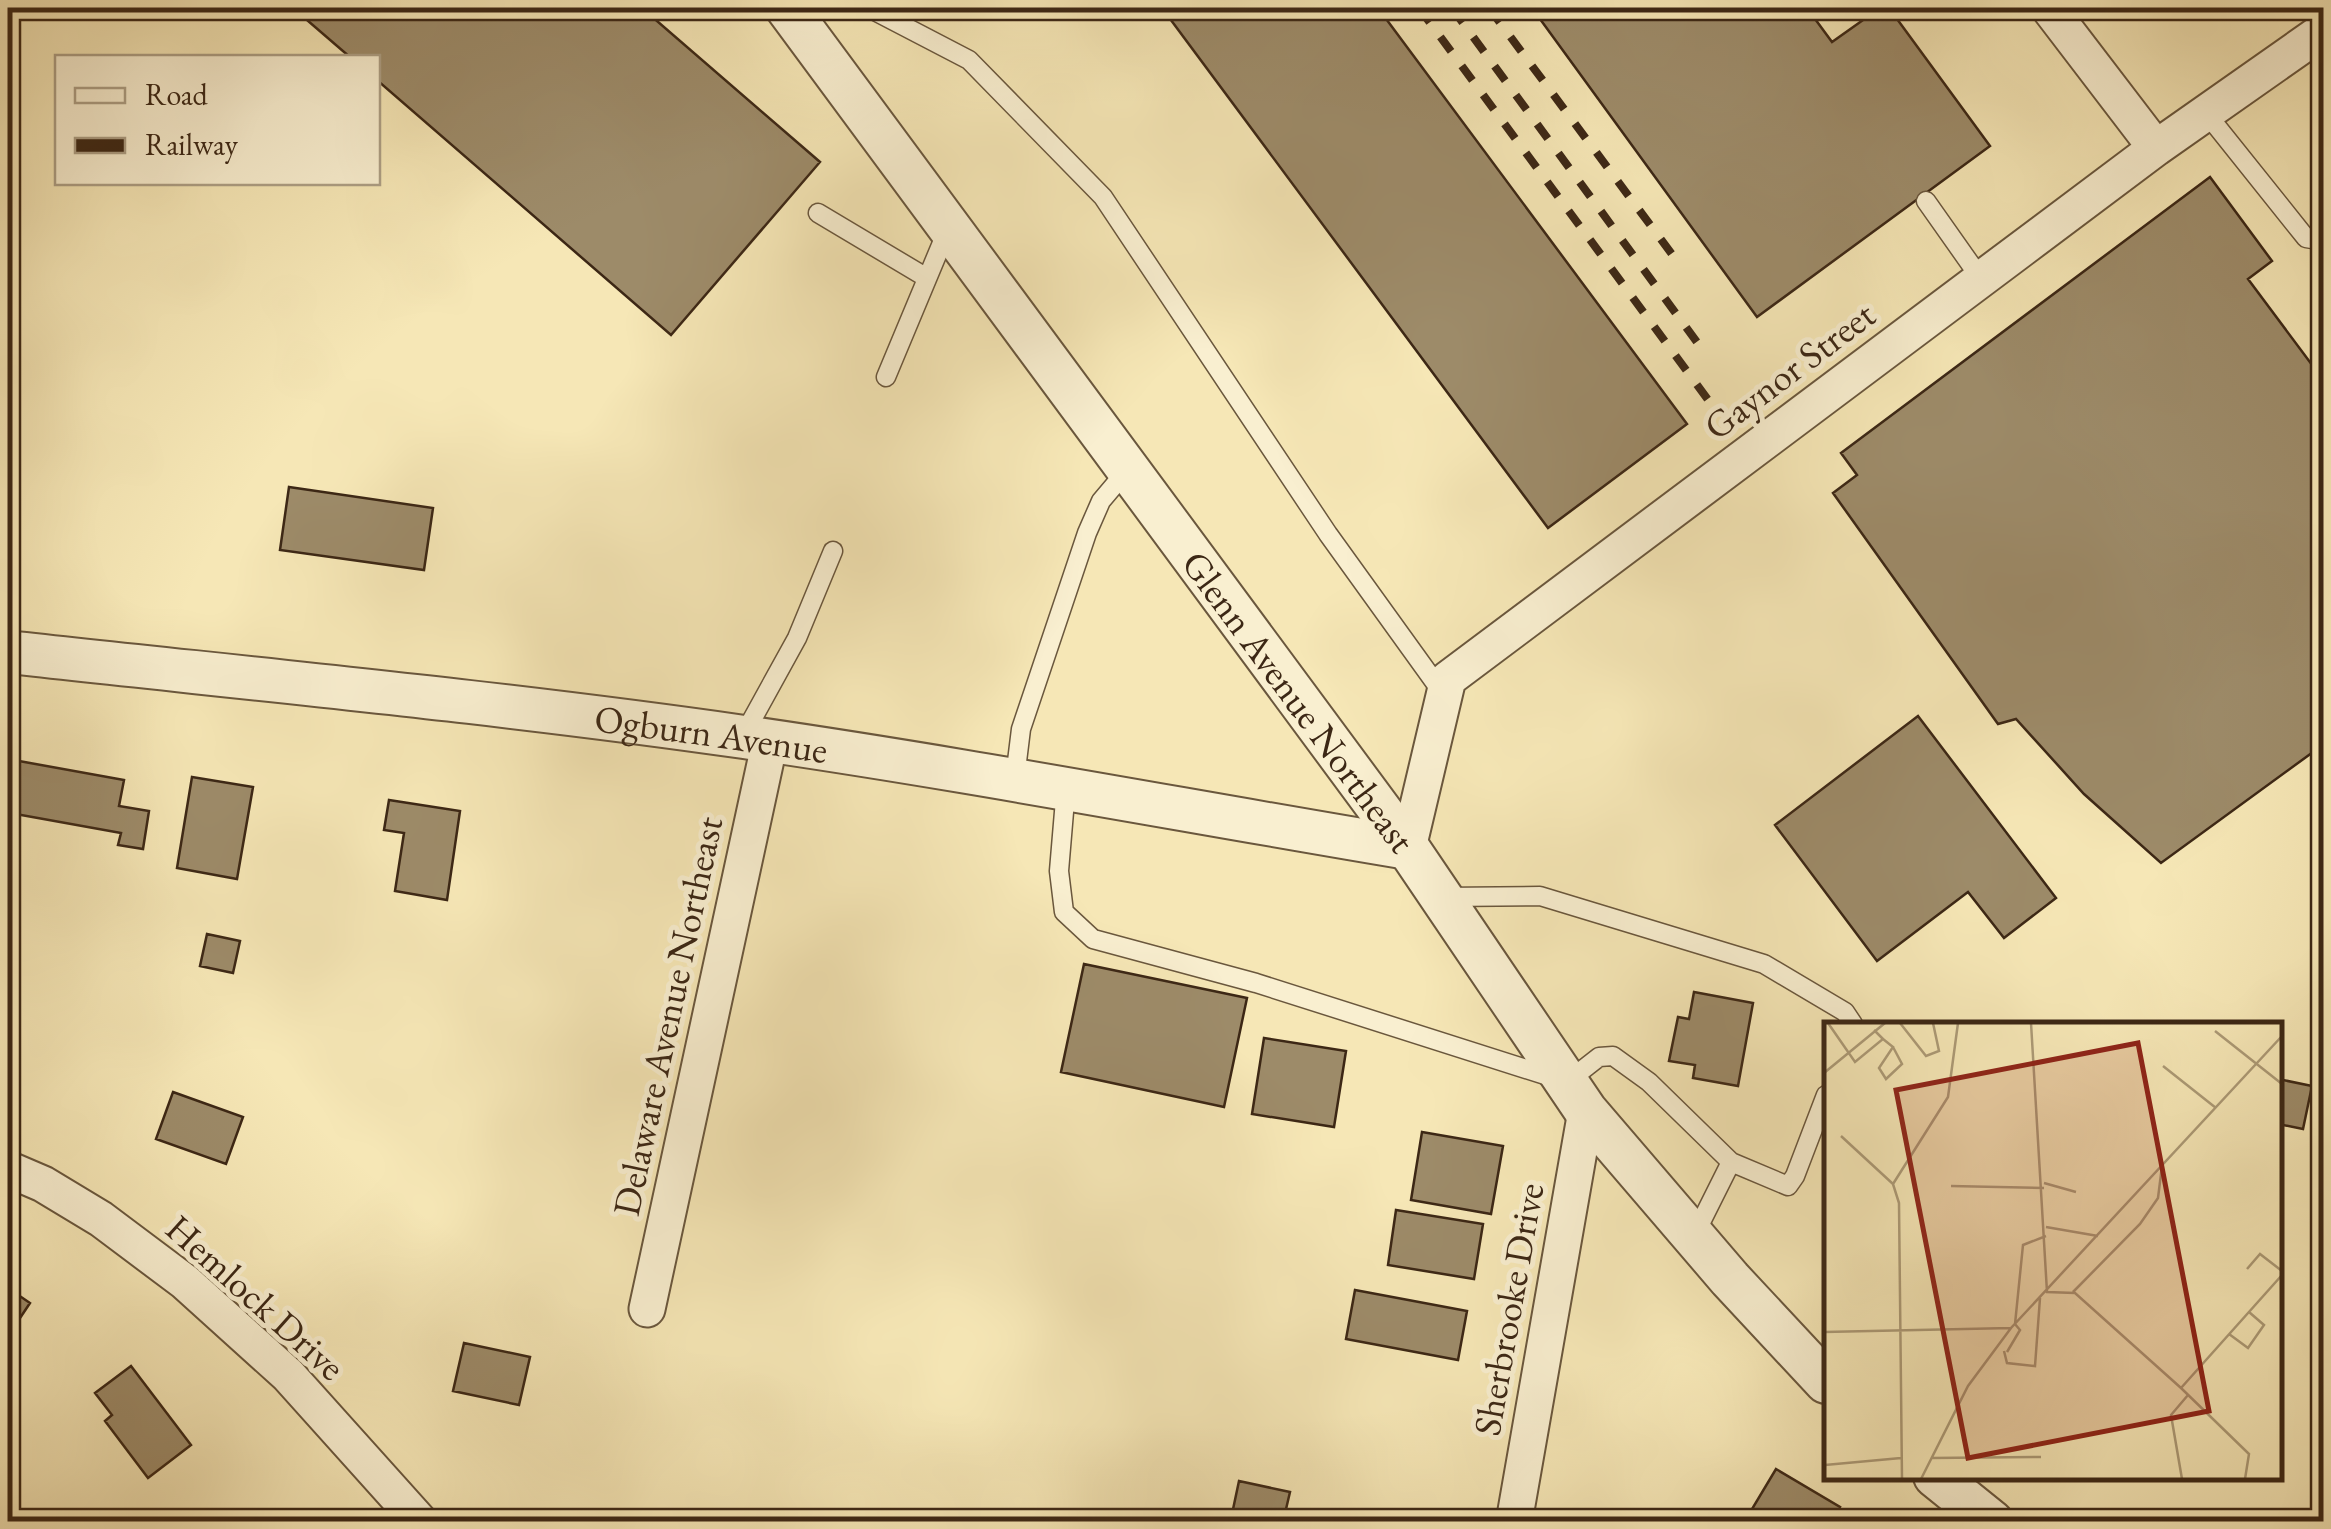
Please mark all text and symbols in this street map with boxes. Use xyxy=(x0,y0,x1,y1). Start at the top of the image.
legend xyxy=(55,55,380,185)
text: Road xyxy=(145,75,209,114)
text: Railway xyxy=(145,125,239,164)
street label: Gaynor Street xyxy=(1694,290,1884,450)
street label: Glenn Avenue Northeast xyxy=(1172,540,1427,862)
street label: Ogburn Avenue xyxy=(592,693,831,774)
street label: Delaware Avenue Northeast xyxy=(601,812,733,1220)
inset map xyxy=(1824,1022,2281,1479)
street label: Sherbrooke Drive xyxy=(1462,1179,1554,1439)
street label: Hemlock Drive xyxy=(156,1203,356,1391)

